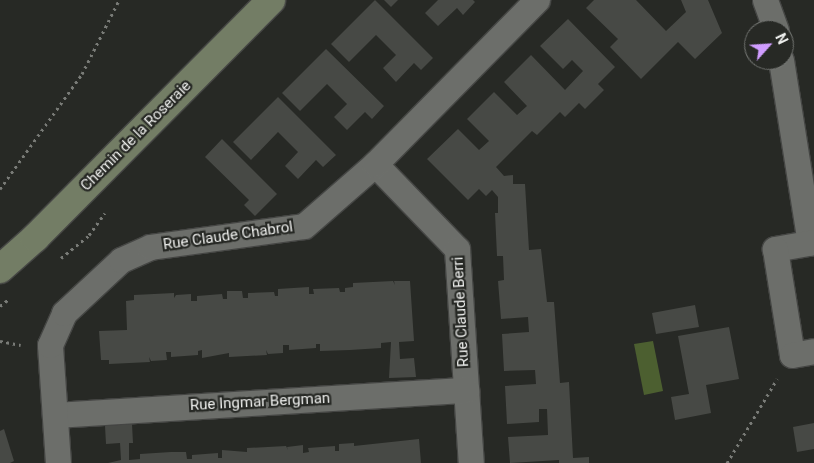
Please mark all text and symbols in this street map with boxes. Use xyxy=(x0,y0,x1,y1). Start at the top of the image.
north arrow xyxy=(744,20,794,70)
text: N xyxy=(772,31,791,47)
street label: Chemin de la Roseraie xyxy=(77,77,195,195)
street label: Rue Claude Chabrol xyxy=(162,218,294,254)
street label: Rue Claude Berri xyxy=(449,256,473,368)
street label: Rue Ingmar Bergman xyxy=(189,389,331,415)

